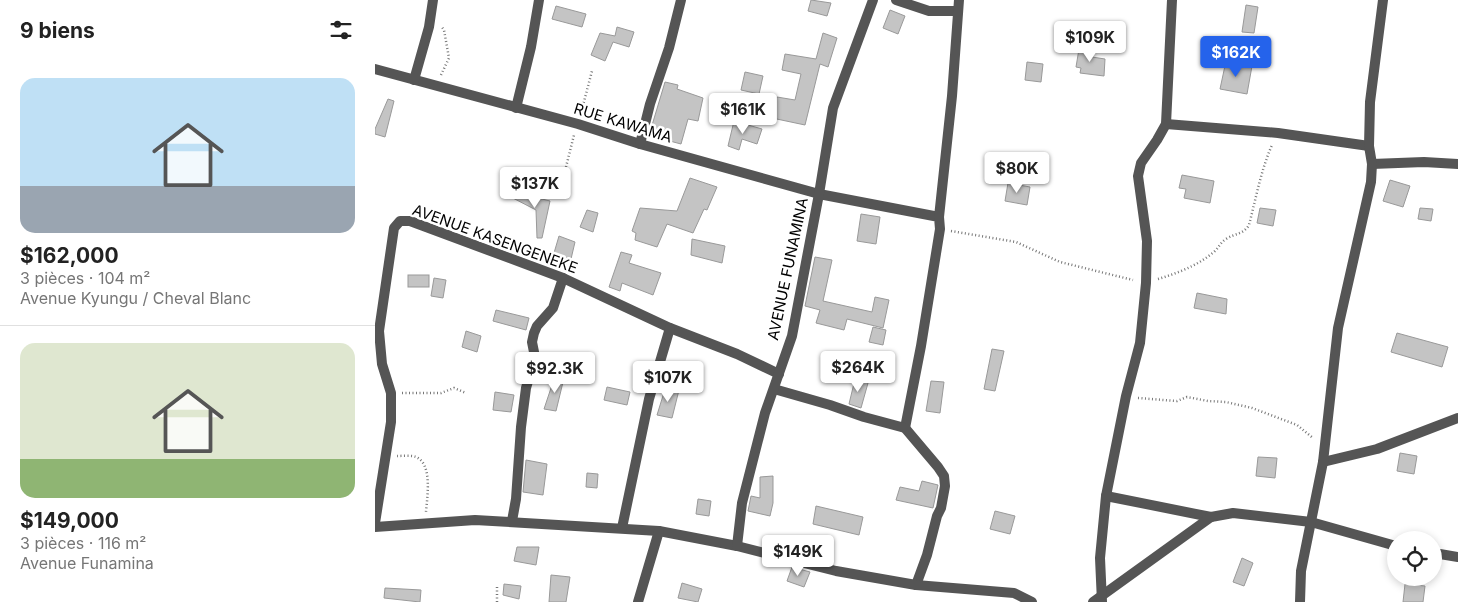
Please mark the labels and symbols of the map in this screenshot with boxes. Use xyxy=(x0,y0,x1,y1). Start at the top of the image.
pin: $109K xyxy=(1055,20,1125,63)
pin: $162K xyxy=(1201,36,1271,78)
pin: $161K xyxy=(708,92,778,135)
street label: RUE KAWAMA xyxy=(572,99,675,146)
pin: $80K xyxy=(987,152,1047,194)
pin: $137K xyxy=(500,166,570,209)
street label: AVENUE FUNAMINA xyxy=(763,196,812,342)
street label: AVENUE KASENGENEKE xyxy=(410,200,580,277)
pin: $264K xyxy=(823,350,893,393)
pin: $92.3K xyxy=(514,352,596,394)
pin: $107K xyxy=(633,360,703,403)
pin: $149K xyxy=(763,534,833,577)

